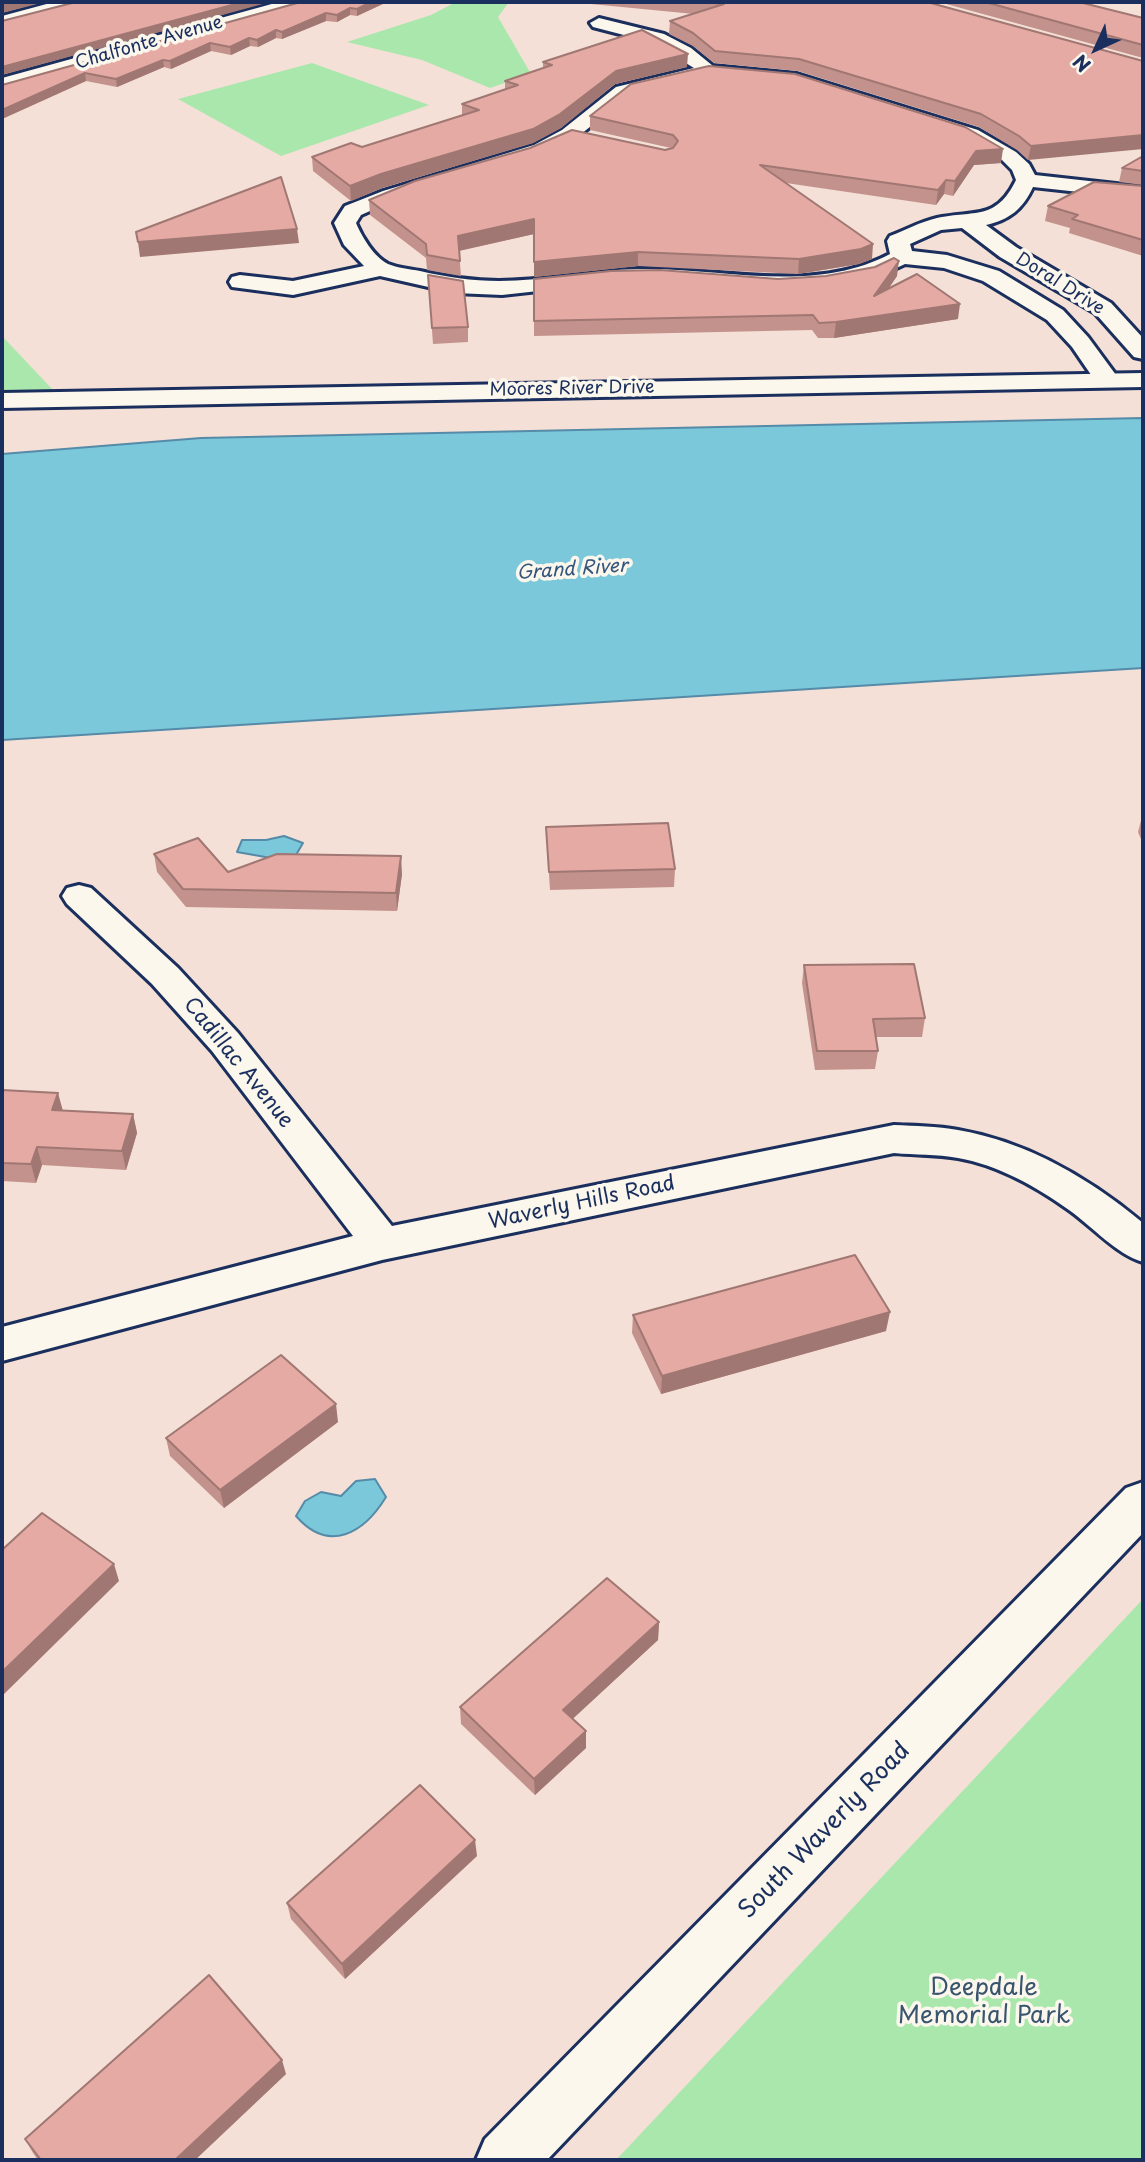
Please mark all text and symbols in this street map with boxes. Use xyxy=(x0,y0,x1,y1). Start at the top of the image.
street label: Chalfonte Avenue xyxy=(73,12,225,74)
north arrow xyxy=(1061,14,1131,84)
text: N xyxy=(1066,49,1096,79)
street label: Doral Drive xyxy=(1012,248,1108,320)
street label: Moores River Drive xyxy=(489,377,655,401)
water label: Grand River xyxy=(516,555,628,585)
street label: Cadillac Avenue xyxy=(178,993,298,1133)
street label: Waverly Hills Road xyxy=(487,1171,677,1235)
street label: South Waverly Road xyxy=(733,1737,917,1925)
park label: Deepdale Memorial Park xyxy=(898,1974,1070,2030)

